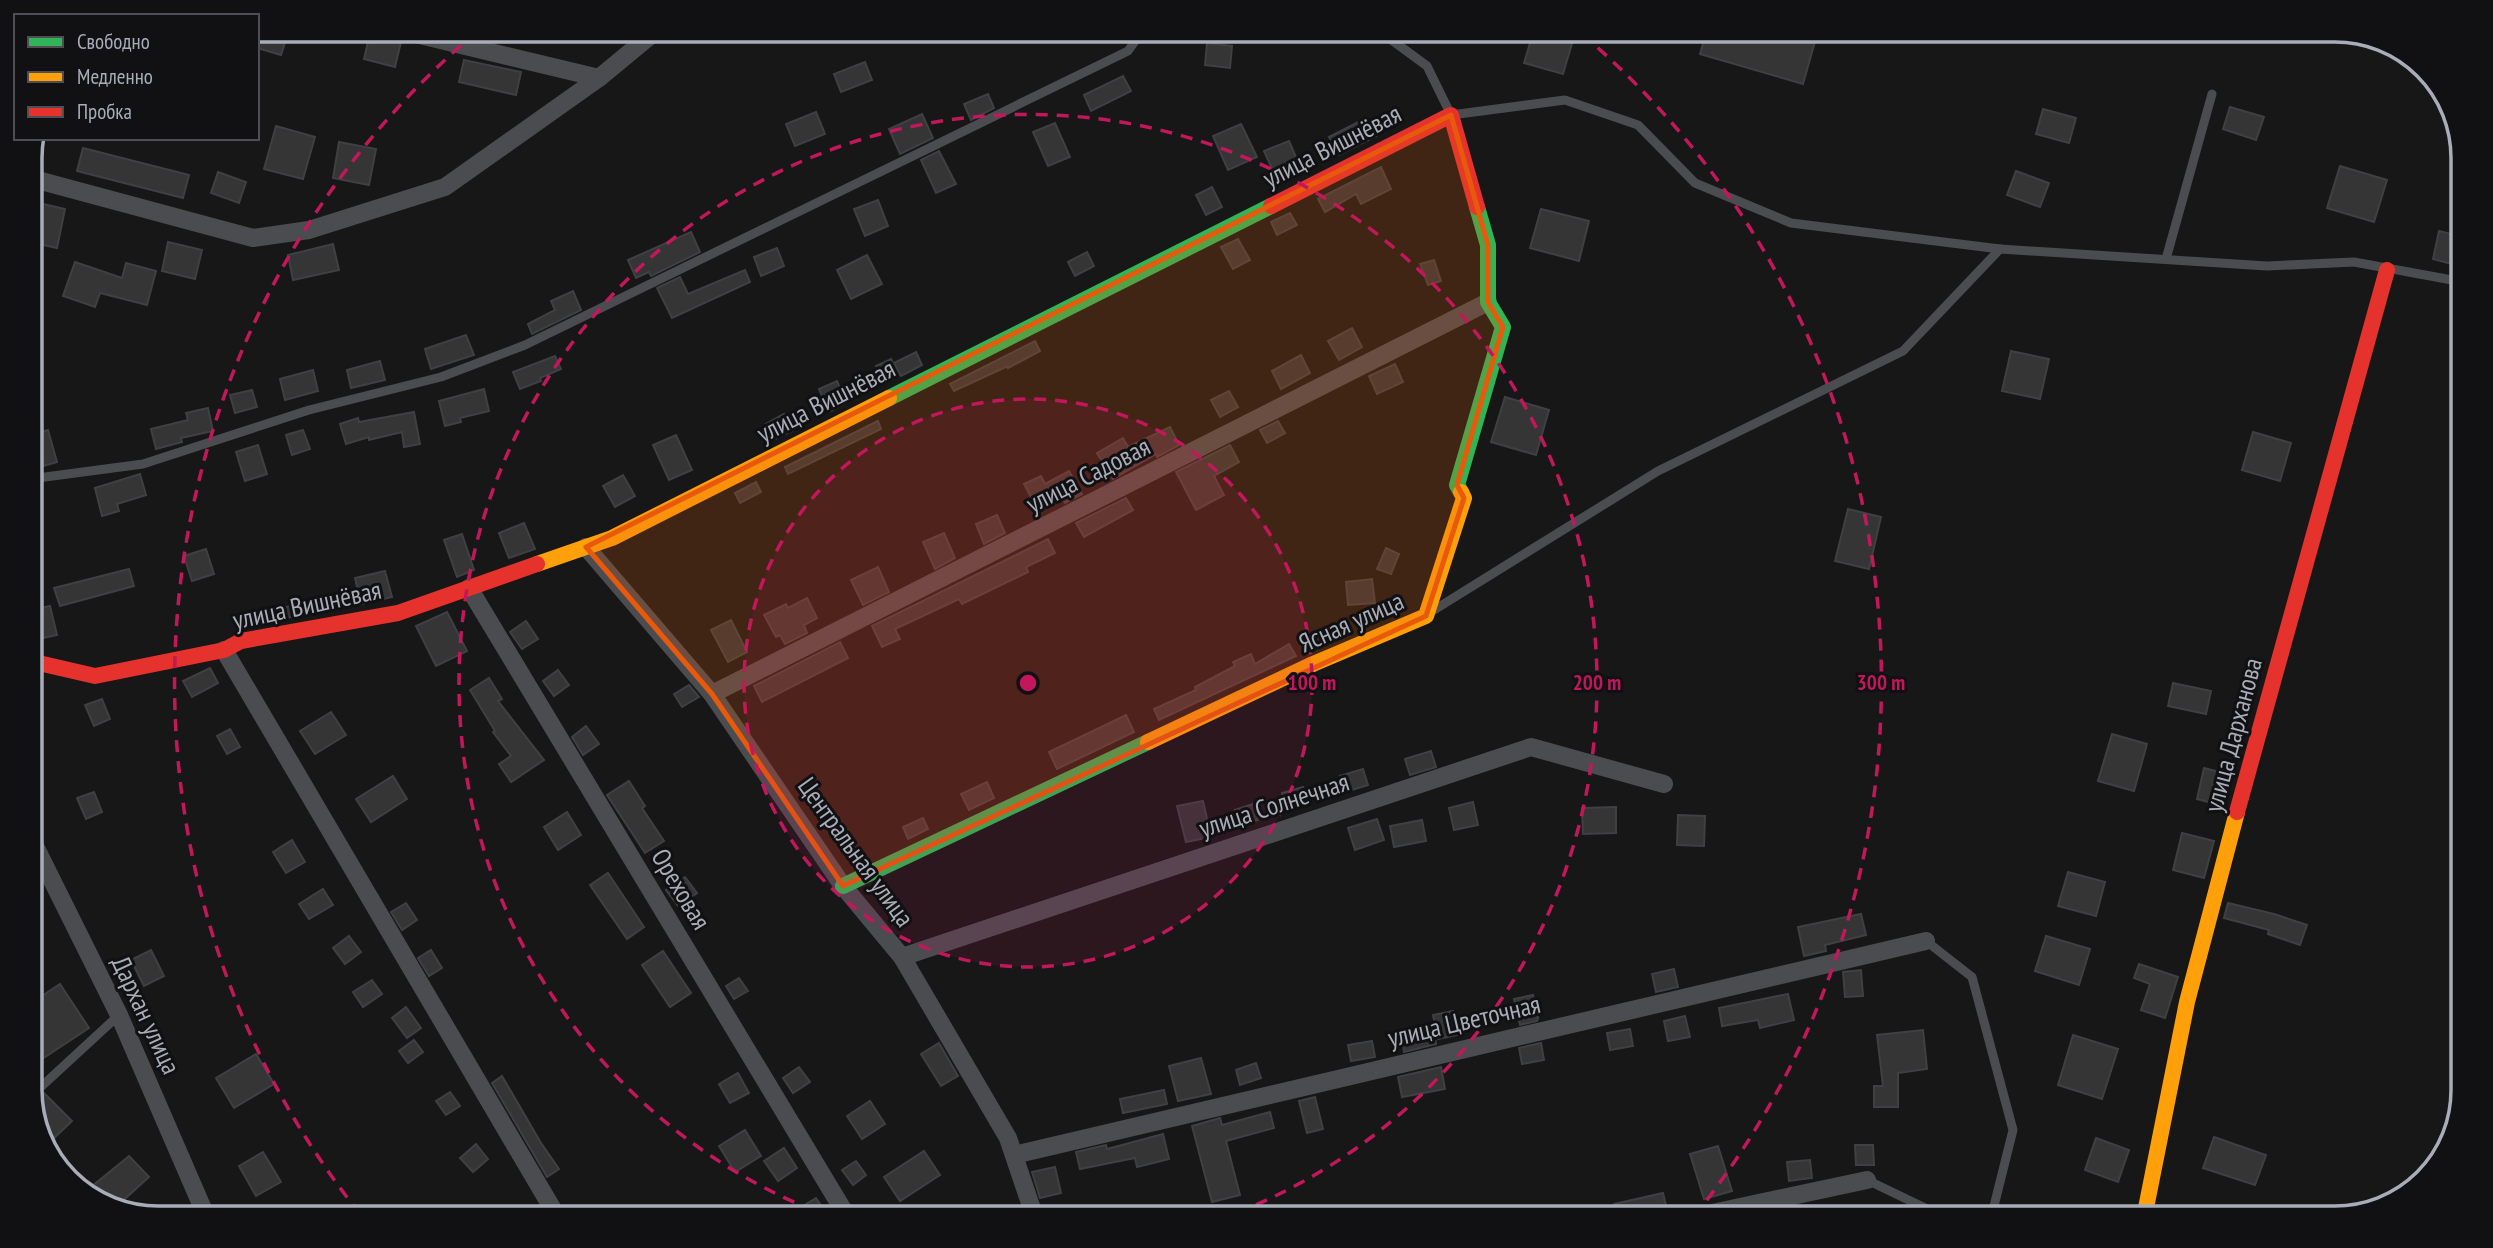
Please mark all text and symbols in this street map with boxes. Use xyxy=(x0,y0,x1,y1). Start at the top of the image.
legend xyxy=(14,14,259,140)
text: Свободно xyxy=(77,28,150,55)
text: Медленно xyxy=(77,63,153,90)
street label: улица Вишнёвая xyxy=(1257,97,1406,195)
text: Пробка xyxy=(77,98,132,125)
street label: улица Вишнёвая xyxy=(751,352,900,450)
street label: улица Садовая xyxy=(1020,429,1155,520)
street label: улица Вишнёвая xyxy=(230,573,384,636)
street label: Ясная улица xyxy=(1293,584,1409,659)
street label: улица Дарханова xyxy=(2196,654,2269,816)
text: 100 m xyxy=(1288,669,1336,696)
text: 200 m xyxy=(1573,669,1621,696)
text: 300 m xyxy=(1857,669,1905,696)
centre of rings xyxy=(1016,671,1040,695)
street label: улица Солнечная xyxy=(1195,765,1353,844)
street label: Центральная улица xyxy=(791,770,922,933)
street label: Ореховая xyxy=(645,842,718,935)
street label: Дархан улица xyxy=(105,950,188,1079)
street label: улица Цветочная xyxy=(1384,987,1543,1054)

